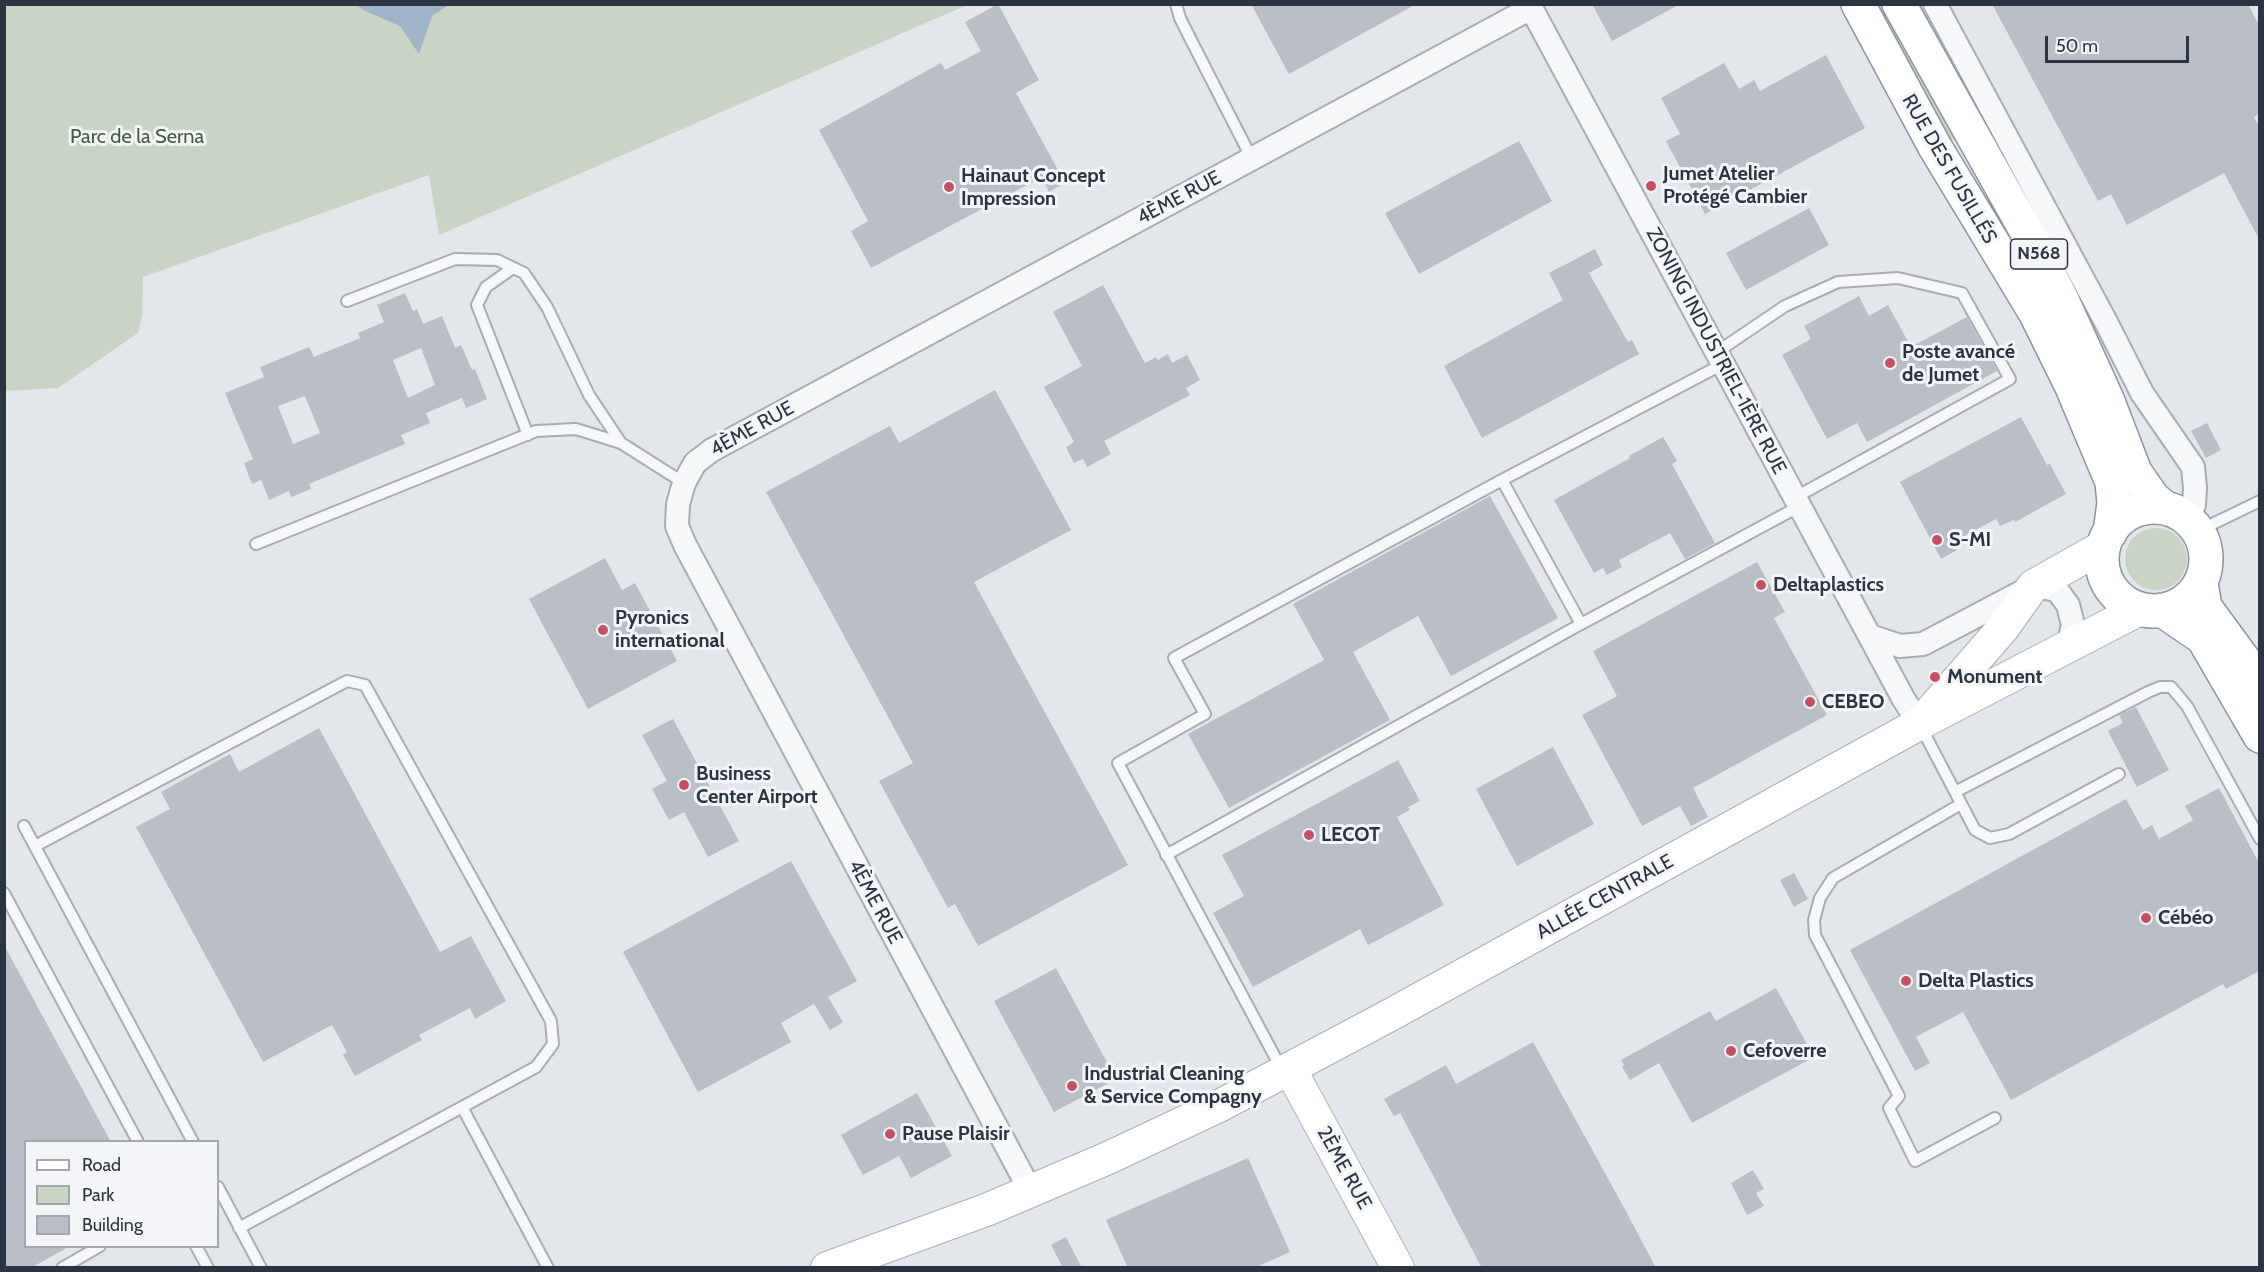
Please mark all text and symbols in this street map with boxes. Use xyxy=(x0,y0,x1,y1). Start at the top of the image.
scale bar xyxy=(2048,24,2192,62)
text: 50 m xyxy=(2056,35,2098,57)
street label: RUE DES FUSILLÉS xyxy=(1896,90,2002,248)
park label: Parc de la Serna xyxy=(70,125,204,149)
place label: Jumet Atelier Protégé Cambier xyxy=(1663,162,1807,209)
place label: Hainaut Concept Impression xyxy=(961,164,1105,211)
street label: 4ÈME RUE xyxy=(1133,166,1225,230)
marker: Jumet Atelier Protégé Cambier xyxy=(1644,179,1658,193)
marker: Hainaut Concept Impression xyxy=(942,180,956,194)
street label: ZONING INDUSTRIEL-1ÈRE RUE xyxy=(1641,224,1791,478)
road number: N568 xyxy=(2010,239,2068,269)
place label: Poste avancé de Jumet xyxy=(1902,340,2015,387)
marker: Poste avancé de Jumet xyxy=(1883,356,1897,370)
street label: 4ÈME RUE xyxy=(706,396,798,462)
place label: S-MI xyxy=(1949,528,1991,552)
marker: S-MI xyxy=(1930,533,1944,547)
place label: Deltaplastics xyxy=(1773,573,1884,597)
marker: Deltaplastics xyxy=(1754,578,1768,592)
place label: Pyronics international xyxy=(615,606,725,653)
marker: Pyronics international xyxy=(596,623,610,637)
place label: Monument xyxy=(1947,665,2042,689)
marker: Monument xyxy=(1928,670,1942,684)
place label: CEBEO xyxy=(1822,690,1884,714)
marker: CEBEO xyxy=(1803,695,1817,709)
place label: Business Center Airport xyxy=(696,762,818,809)
marker: Business Center Airport xyxy=(677,778,691,792)
place label: LECOT xyxy=(1321,823,1380,847)
marker: LECOT xyxy=(1302,828,1316,842)
street label: ALLÉE CENTRALE xyxy=(1532,850,1678,944)
street label: 4ÈME RUE xyxy=(843,856,907,948)
place label: Cébéo xyxy=(2158,906,2213,930)
marker: Cébéo xyxy=(2139,911,2153,925)
place label: Delta Plastics xyxy=(1918,969,2034,993)
marker: Delta Plastics xyxy=(1899,974,1913,988)
place label: Cefoverre xyxy=(1743,1039,1827,1063)
marker: Cefoverre xyxy=(1724,1044,1738,1058)
place label: Industrial Cleaning & Service Compagny xyxy=(1084,1062,1262,1109)
marker: Industrial Cleaning & Service Compagny xyxy=(1065,1079,1079,1093)
place label: Pause Plaisir xyxy=(902,1122,1010,1146)
street label: 2ÈME RUE xyxy=(1311,1122,1377,1214)
marker: Pause Plaisir xyxy=(883,1127,897,1141)
legend xyxy=(24,1140,219,1248)
text: Road xyxy=(82,1154,121,1176)
text: Park xyxy=(82,1184,114,1206)
text: Building xyxy=(82,1214,143,1236)

